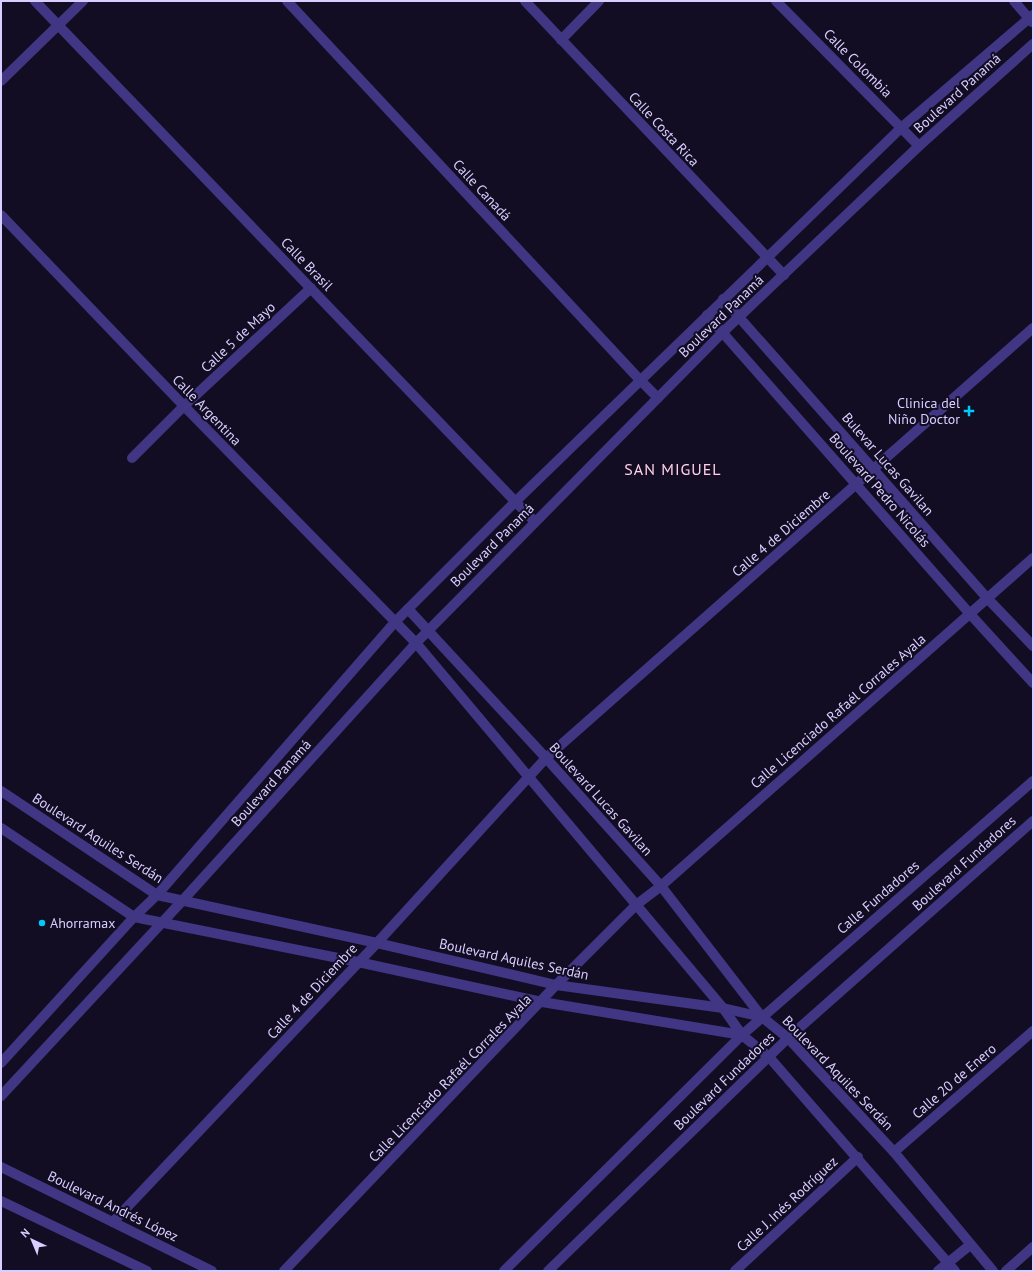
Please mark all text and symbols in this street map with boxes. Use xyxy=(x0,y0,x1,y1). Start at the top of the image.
street label: Calle Colombia xyxy=(820,25,896,101)
street label: Boulevard Panamá xyxy=(910,49,1004,137)
street label: Calle Costa Rica xyxy=(625,88,703,170)
street label: Calle Canadá xyxy=(449,156,515,225)
street label: Calle Brasil xyxy=(277,234,337,294)
street label: Boulevard Panamá xyxy=(675,271,767,361)
street label: Calle 5 de Mayo xyxy=(197,298,279,376)
street label: Calle Argentina xyxy=(169,371,245,449)
place label: Clinica del Niño Doctor xyxy=(888,394,960,428)
marker: Clinica del Niño Doctor xyxy=(963,405,975,417)
street label: Bulevar Lucas Gavilan xyxy=(838,409,938,519)
street label: Boulevard Pedro Nicolás xyxy=(826,429,935,551)
district label: SAN MIGUEL xyxy=(624,459,722,479)
street label: Calle 4 de Diciembre xyxy=(728,485,834,581)
street label: Boulevard Panamá xyxy=(446,499,538,591)
street label: Calle Licenciado Rafaél Corrales Ayala xyxy=(747,630,930,792)
street label: Boulevard Panamá xyxy=(227,736,315,830)
street label: Boulevard Lucas Gavilan xyxy=(545,739,657,859)
street label: Boulevard Aquiles Serdán xyxy=(29,789,167,887)
street label: Boulevard Fundadores xyxy=(908,812,1020,914)
street label: Calle Fundadores xyxy=(833,856,923,938)
place label: Ahorramax xyxy=(50,914,115,932)
marker: Ahorramax xyxy=(37,918,47,928)
street label: Boulevard Aquiles Serdán xyxy=(438,934,590,984)
street label: Calle 4 de Diciembre xyxy=(263,939,361,1043)
street label: Calle Licenciado Rafaél Corrales Ayala xyxy=(365,990,535,1166)
street label: Boulevard Aquiles Serdán xyxy=(779,1012,897,1134)
street label: Boulevard Fundadores xyxy=(670,1028,778,1134)
street label: Calle 20 de Enero xyxy=(908,1040,1000,1122)
street label: Calle J. Inés Rodríguez xyxy=(733,1153,841,1255)
street label: Boulevard Andrés López xyxy=(45,1167,181,1245)
north arrow xyxy=(12,1220,52,1260)
text: N xyxy=(18,1225,33,1240)

